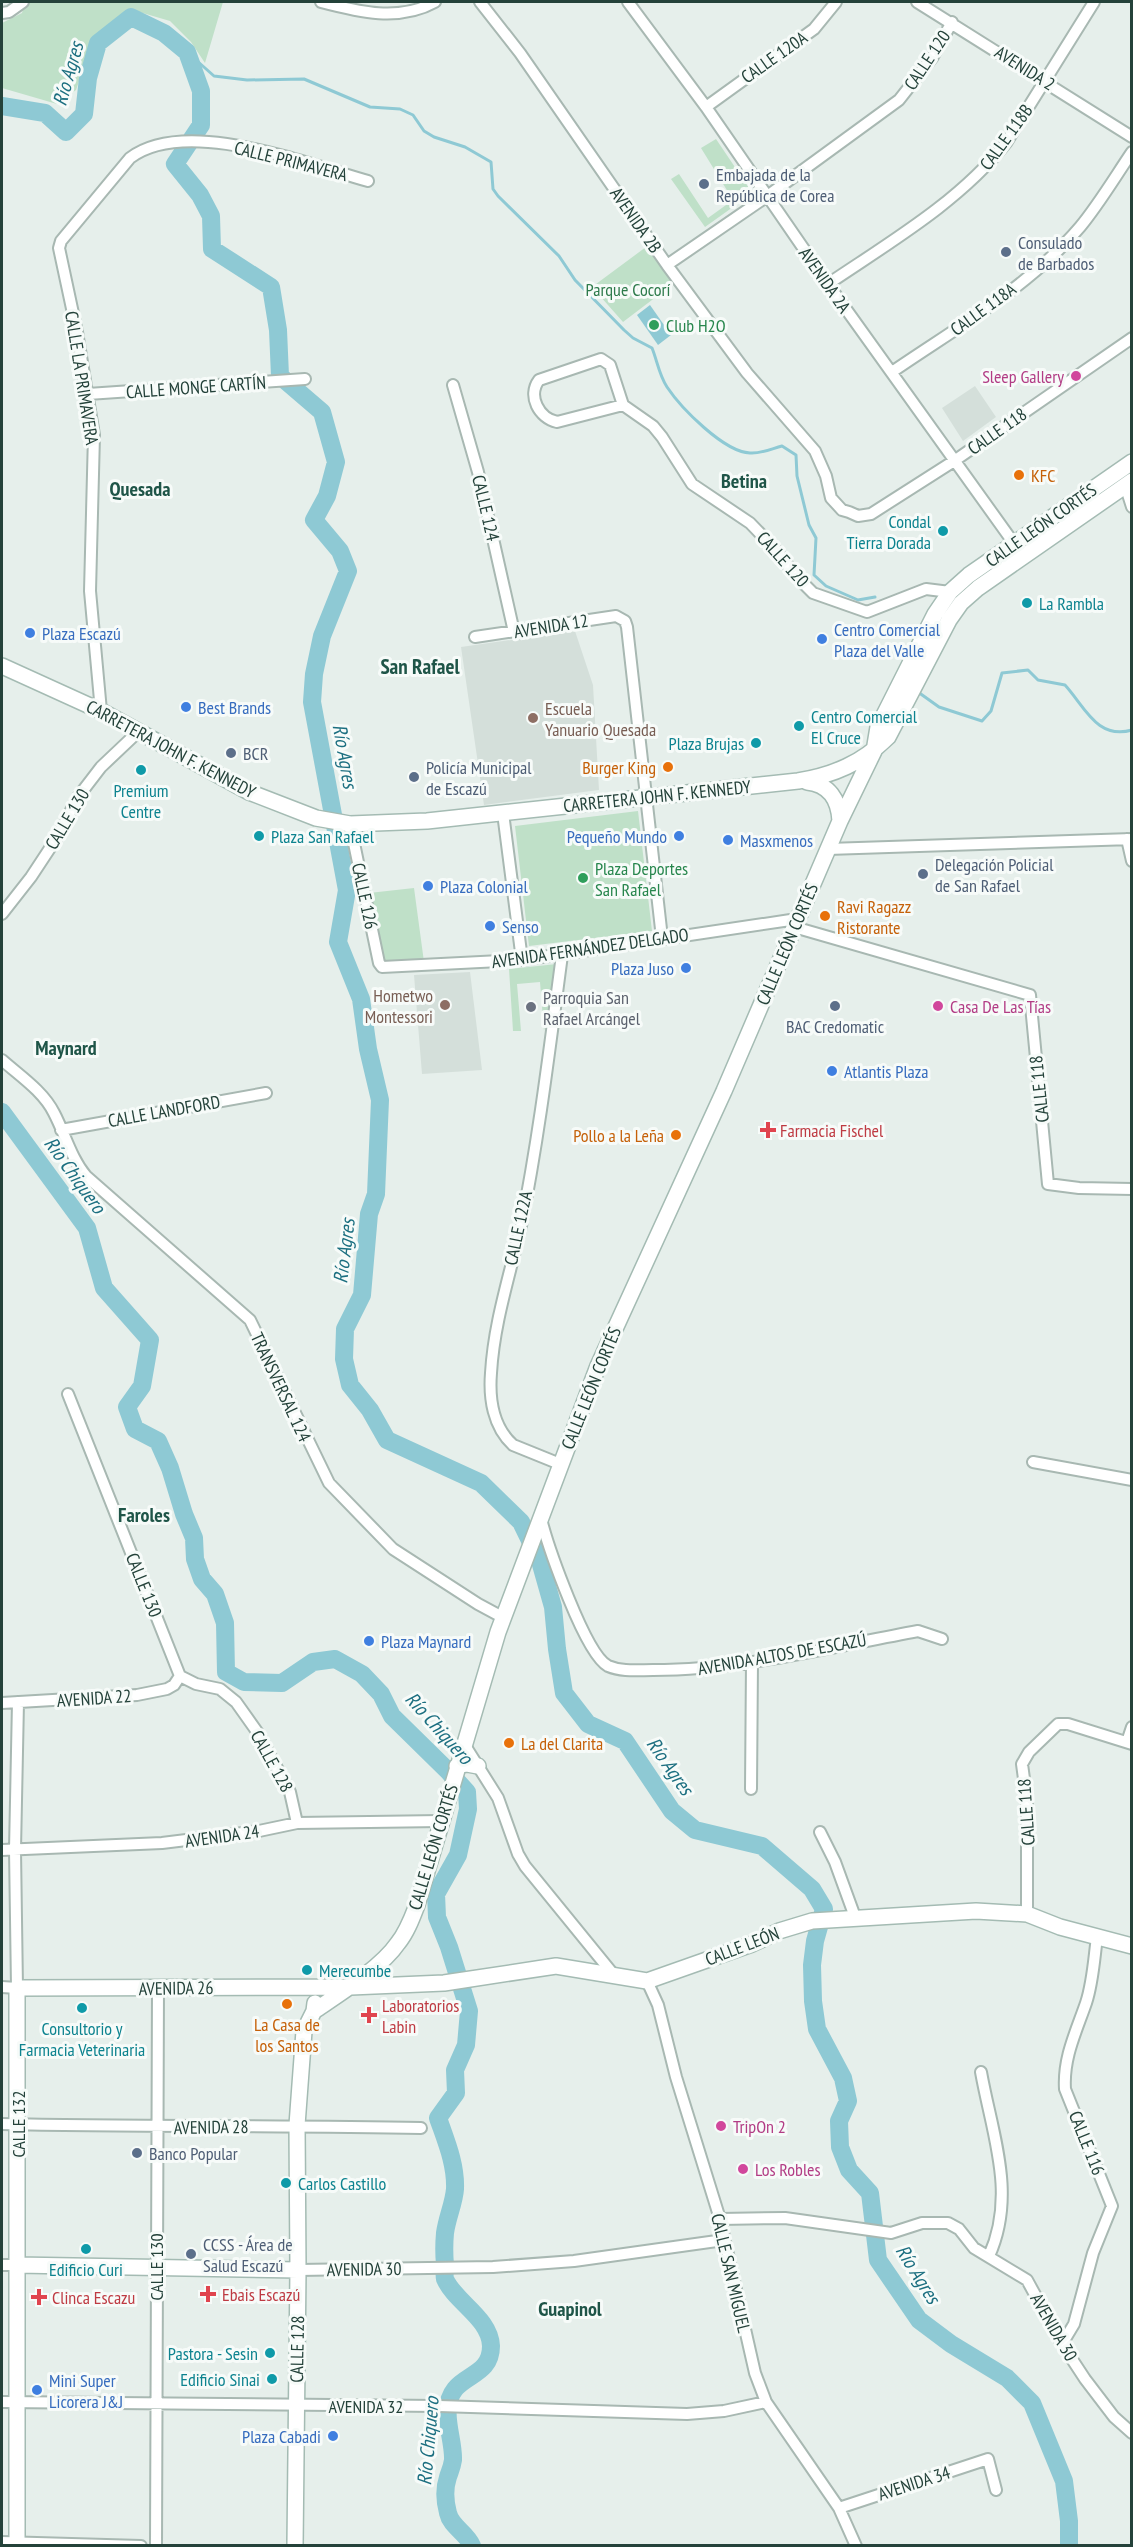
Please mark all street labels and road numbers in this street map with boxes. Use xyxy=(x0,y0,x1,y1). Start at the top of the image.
street label: CALLE 120A xyxy=(736,26,812,88)
street label: CALLE 120 xyxy=(899,26,955,94)
street label: AVENIDA 2 xyxy=(991,41,1059,95)
street label: CALLE 118B xyxy=(974,100,1038,174)
street label: CALLE PRIMAVERA xyxy=(232,136,350,186)
street label: AVENIDA 2B xyxy=(605,183,667,257)
street label: AVENIDA 2A xyxy=(794,243,856,318)
street label: CALLE 118A xyxy=(946,277,1021,341)
street label: CALLE LA PRIMAVERA xyxy=(60,309,104,447)
street label: CALLE MONGE CARTÍN xyxy=(125,371,267,403)
street label: CALLE 118 xyxy=(963,402,1031,460)
street label: CALLE 124 xyxy=(467,473,505,543)
street label: CALLE LEÓN CORTÉS xyxy=(981,478,1101,572)
street label: CALLE 120 xyxy=(752,526,814,592)
street label: AVENIDA 12 xyxy=(512,609,590,643)
street label: CARRETERA JOHN F. KENNEDY xyxy=(82,695,260,804)
street label: CARRETERA JOHN F. KENNEDY xyxy=(562,775,753,817)
street label: CALLE 130 xyxy=(40,784,94,854)
street label: CALLE 126 xyxy=(347,861,383,931)
street label: CALLE LEÓN CORTÉS xyxy=(751,879,823,1008)
street label: AVENIDA FERNÁNDEZ DELGADO xyxy=(490,923,690,973)
street label: CALLE 118 xyxy=(1024,1054,1054,1124)
street label: CALLE LANDFORD xyxy=(106,1090,222,1132)
street label: CALLE 122A xyxy=(499,1188,537,1267)
street label: CALLE LEÓN CORTÉS xyxy=(556,1323,626,1453)
street label: TRANSVERSAL 124 xyxy=(246,1329,316,1445)
street label: CALLE 130 xyxy=(121,1550,167,1620)
street label: AVENIDA ALTOS DE ESCAZÚ xyxy=(696,1628,868,1680)
street label: AVENIDA 22 xyxy=(56,1684,132,1712)
street label: CALLE 128 xyxy=(246,1726,298,1796)
street label: CALLE 118 xyxy=(1012,1778,1040,1846)
street label: CALLE LEÓN CORTÉS xyxy=(403,1781,463,1913)
street label: AVENIDA 24 xyxy=(183,1819,261,1853)
street label: CALLE LEÓN xyxy=(702,1921,782,1971)
street label: AVENIDA 26 xyxy=(138,1976,214,2000)
street label: CALLE 132 xyxy=(7,2090,30,2158)
street label: CALLE 116 xyxy=(1064,2108,1110,2178)
street label: AVENIDA 28 xyxy=(173,2115,249,2139)
street label: CALLE SAN MIGUEL xyxy=(706,2211,756,2335)
street label: CALLE 130 xyxy=(145,2233,168,2301)
street label: AVENIDA 30 xyxy=(326,2257,402,2281)
street label: AVENIDA 30 xyxy=(1025,2289,1083,2365)
street label: CALLE 128 xyxy=(285,2315,309,2383)
street label: AVENIDA 32 xyxy=(329,2395,403,2418)
street label: AVENIDA 34 xyxy=(875,2461,953,2505)

